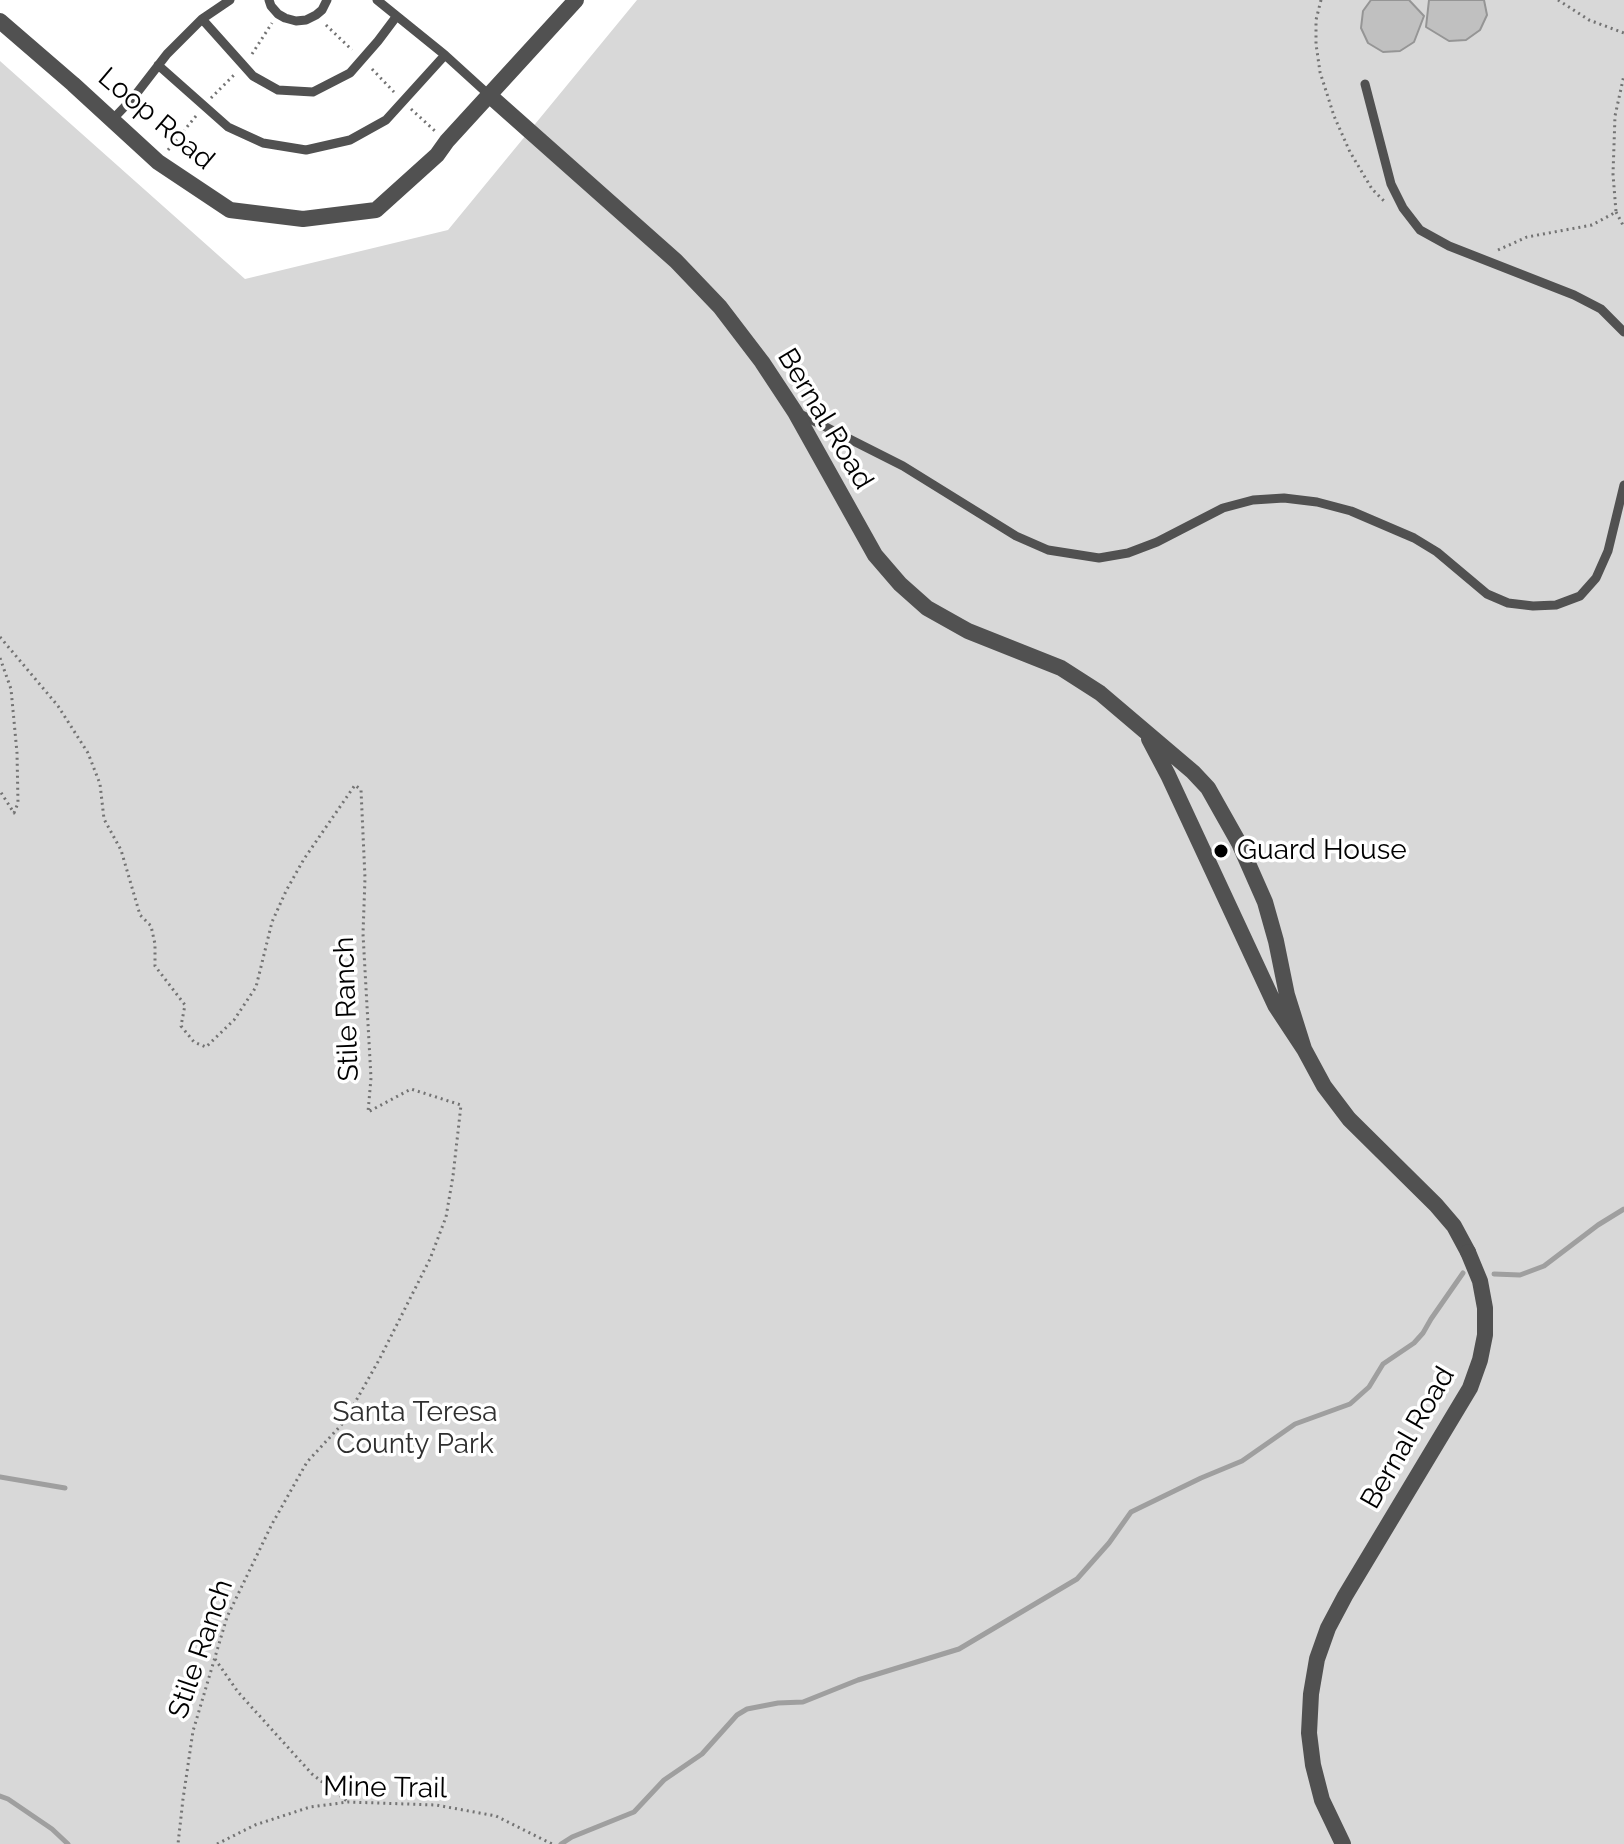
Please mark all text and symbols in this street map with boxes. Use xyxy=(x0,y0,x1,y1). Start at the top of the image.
street label: Loop Road xyxy=(91,61,221,177)
street label: Bernal Road xyxy=(770,342,880,496)
place label: Guard House xyxy=(1237,834,1407,868)
marker: Guard House xyxy=(1212,842,1230,860)
street label: Stile Ranch xyxy=(328,936,366,1082)
street label: Bernal Road xyxy=(1354,1361,1462,1515)
park label: Santa Teresa County Park xyxy=(332,1396,498,1462)
street label: Stile Ranch xyxy=(162,1575,240,1723)
street label: Mine Trail xyxy=(323,1770,447,1806)

